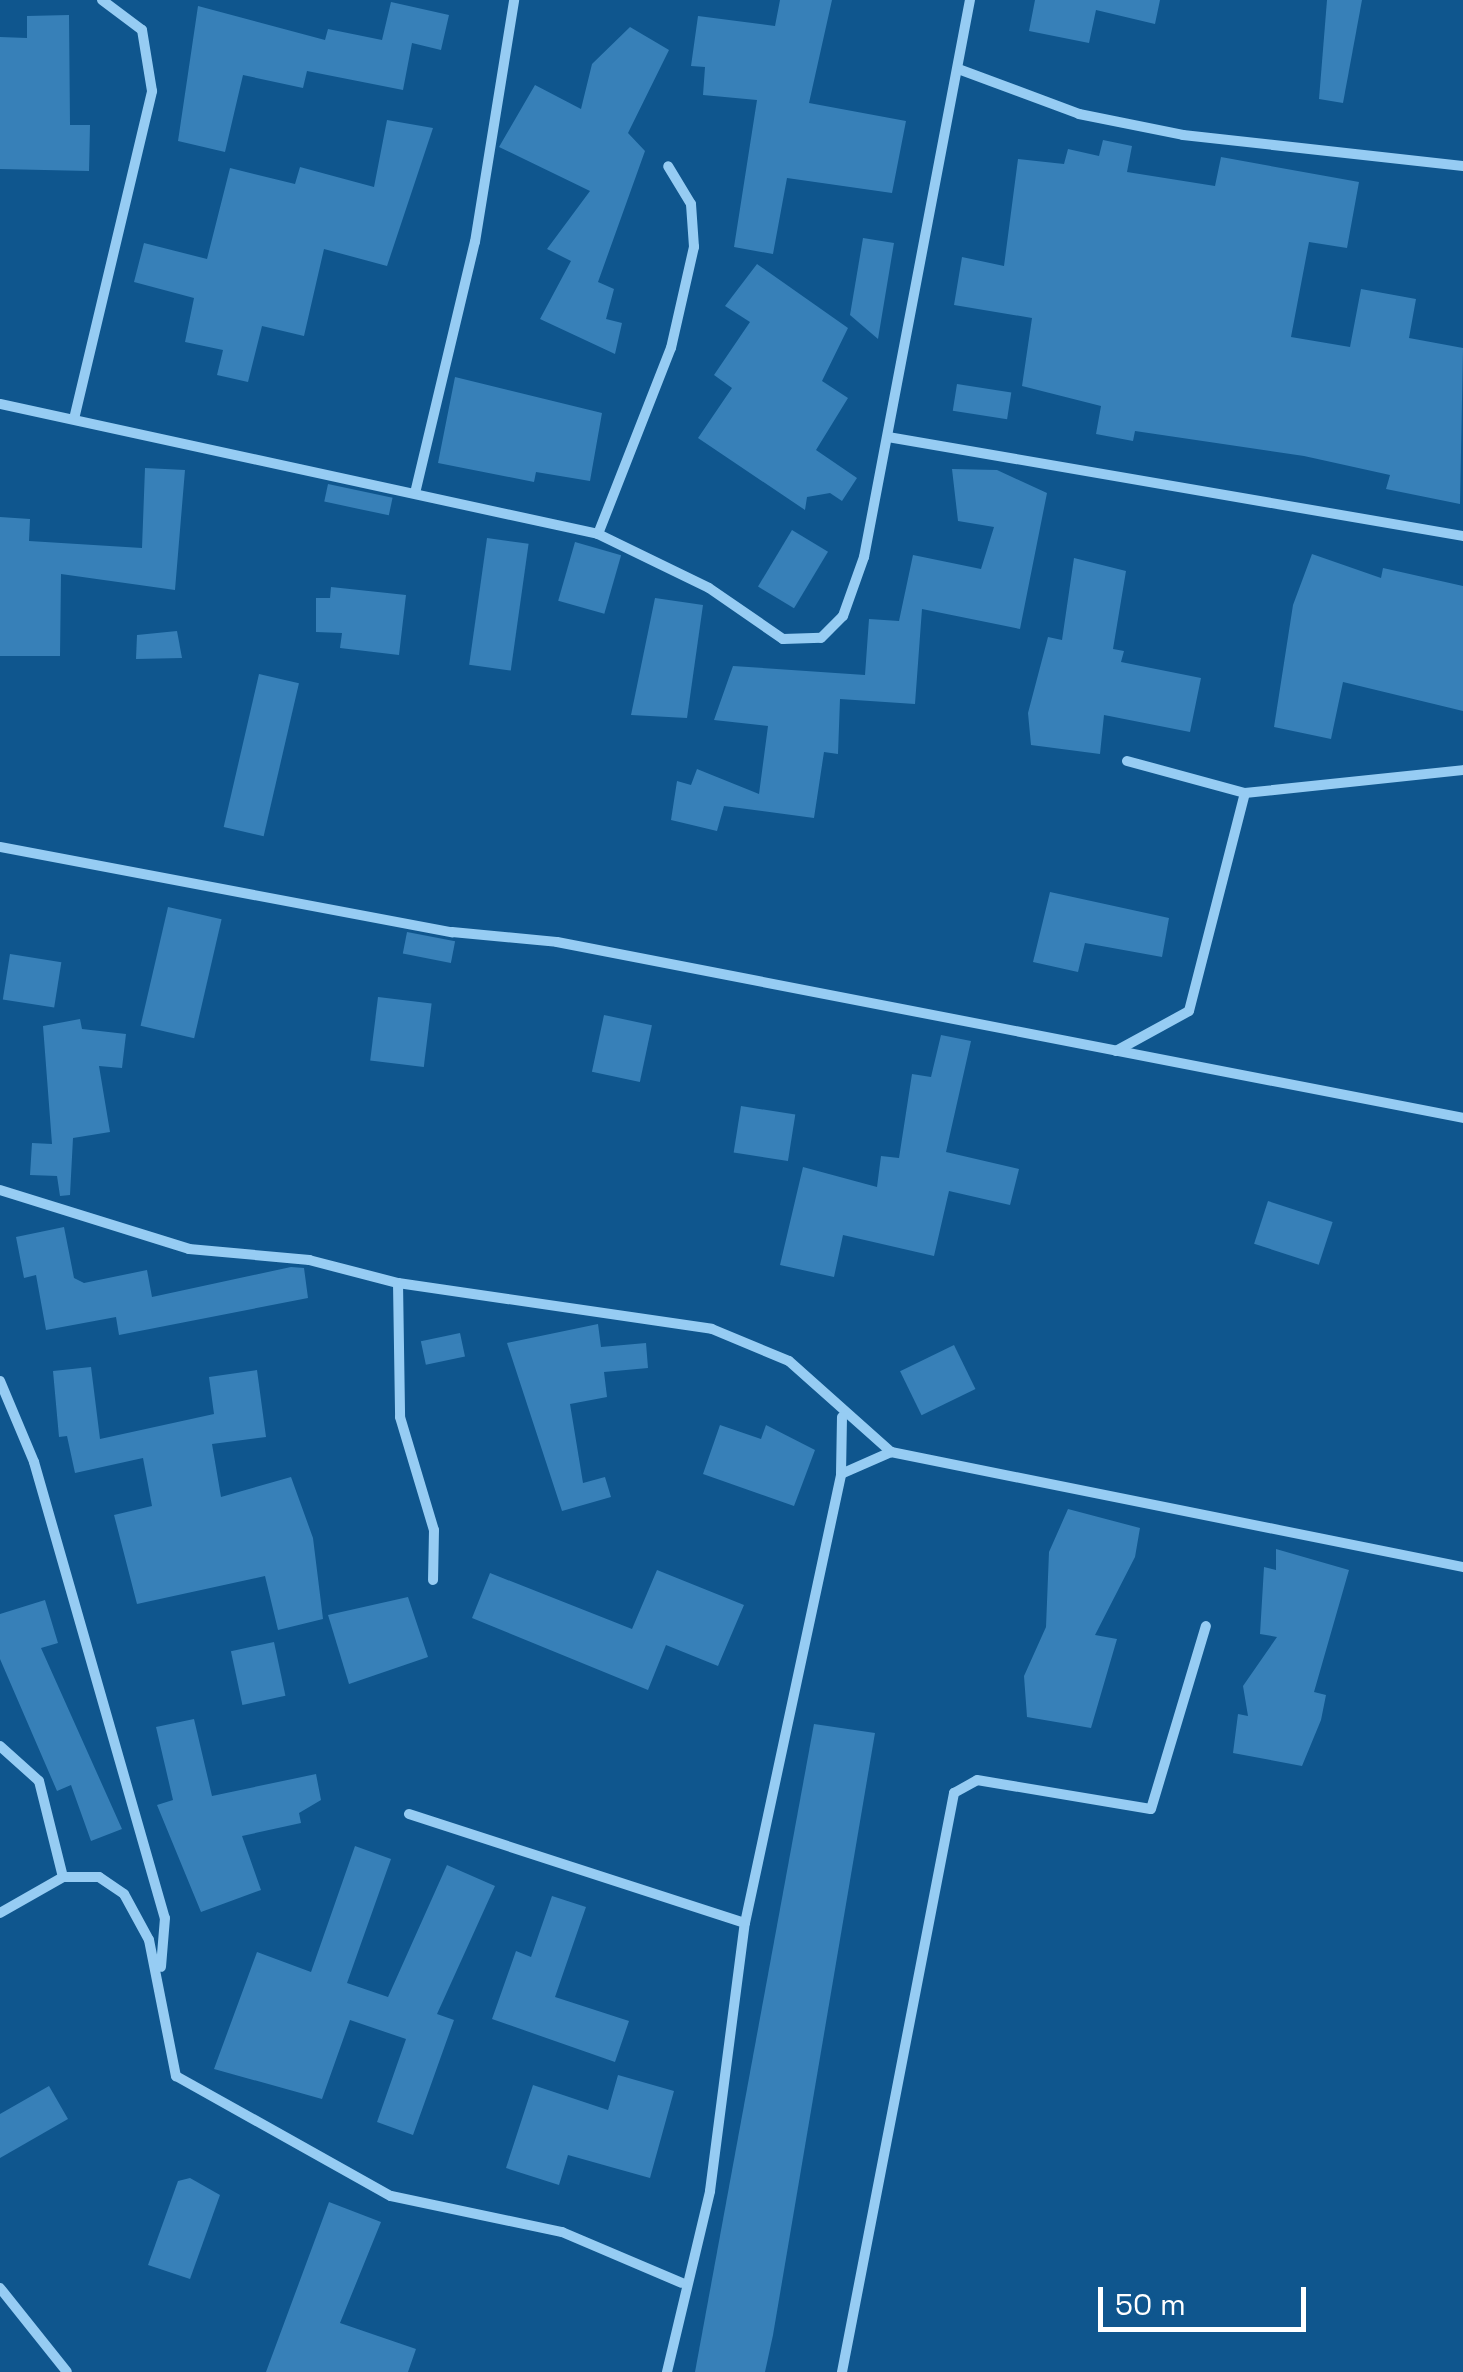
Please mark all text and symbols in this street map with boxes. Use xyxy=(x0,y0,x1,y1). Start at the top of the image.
scale bar xyxy=(1103,2267,1310,2329)
text: 50 m xyxy=(1115,2285,1186,2324)

